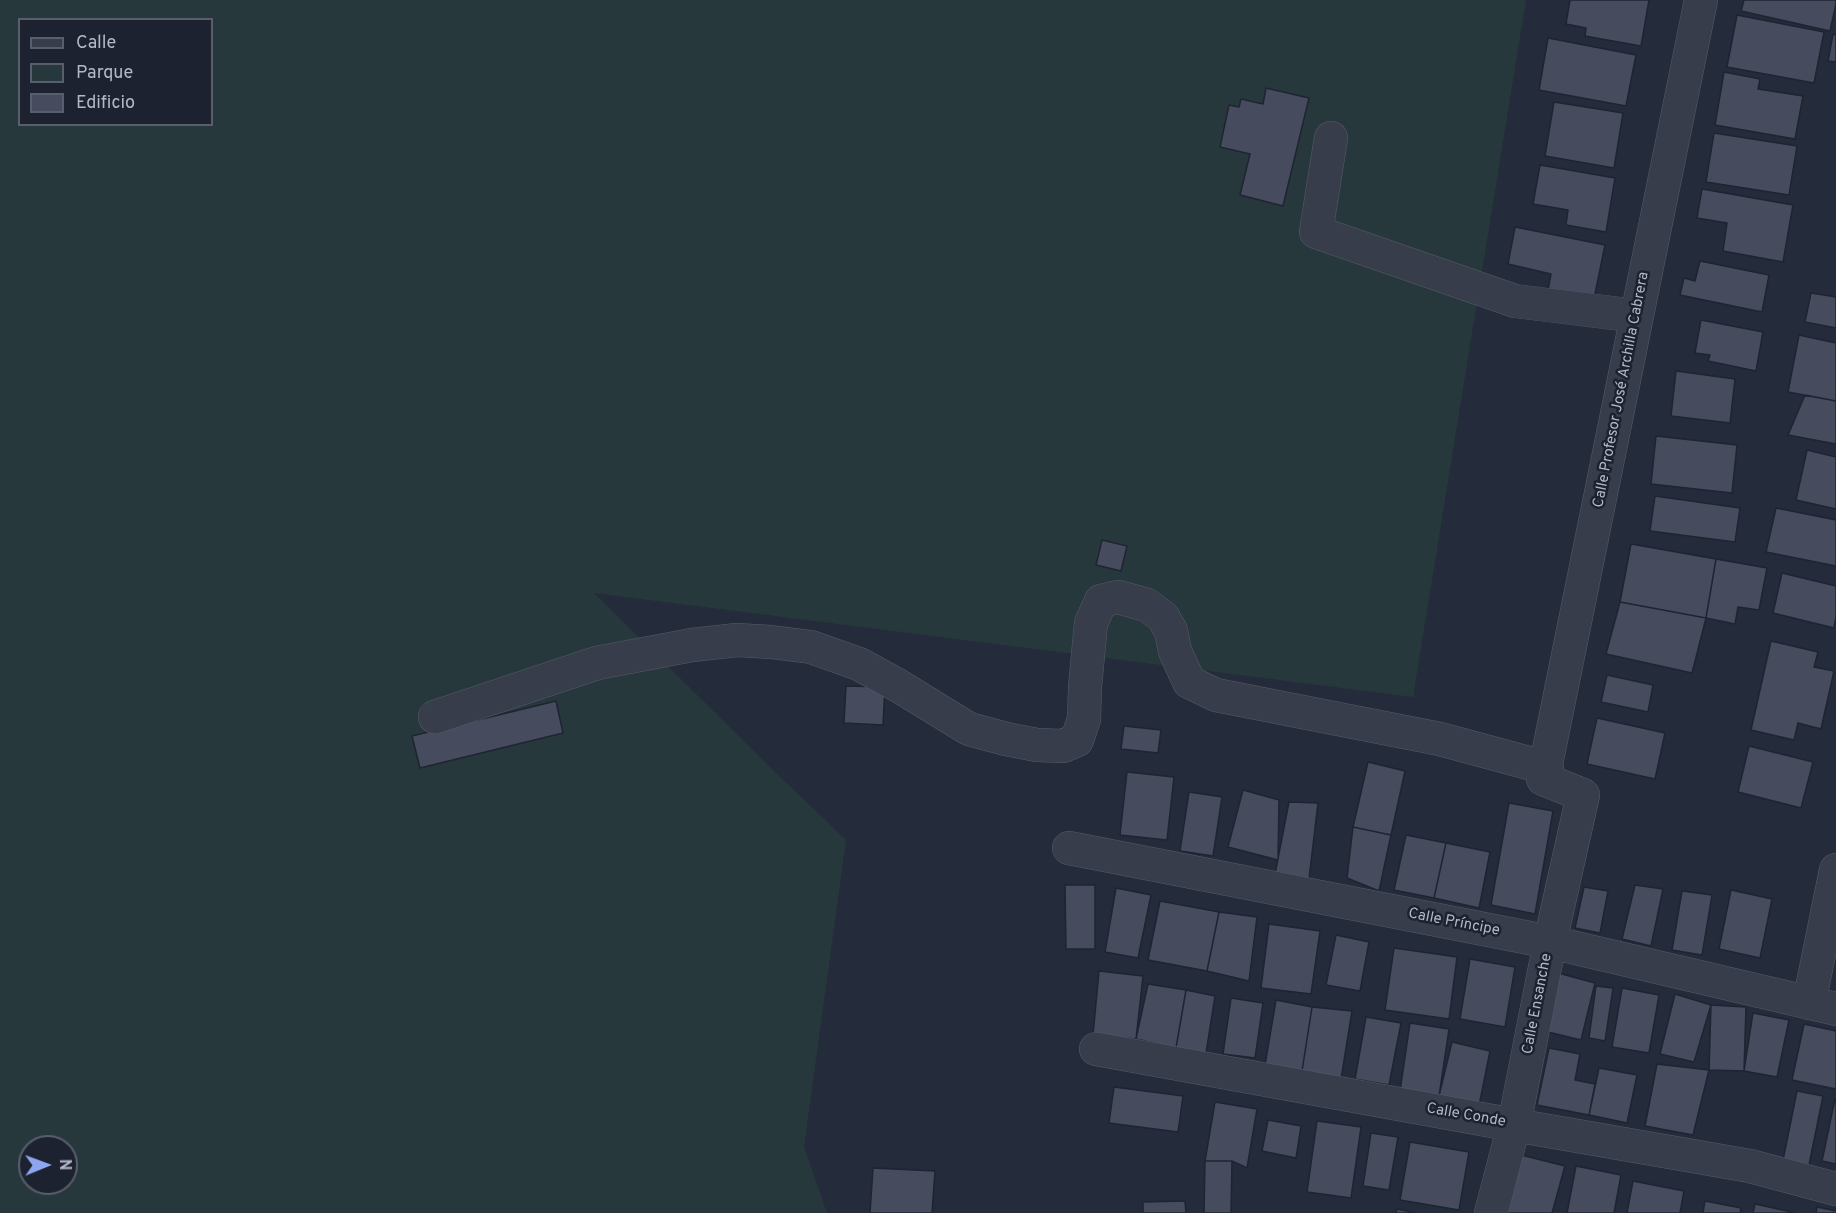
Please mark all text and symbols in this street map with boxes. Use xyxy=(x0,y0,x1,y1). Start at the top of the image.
legend xyxy=(18,18,213,126)
text: Calle xyxy=(76,32,116,55)
text: Parque xyxy=(76,62,133,85)
text: Edificio xyxy=(76,92,135,115)
street label: Calle Profesor José Archilla Cabrera xyxy=(1590,271,1654,509)
street label: Calle Príncipe xyxy=(1407,905,1501,941)
street label: Calle Ensanche xyxy=(1519,952,1557,1056)
street label: Calle Conde xyxy=(1425,1100,1507,1132)
north arrow xyxy=(18,1135,78,1195)
text: N xyxy=(54,1159,74,1171)

